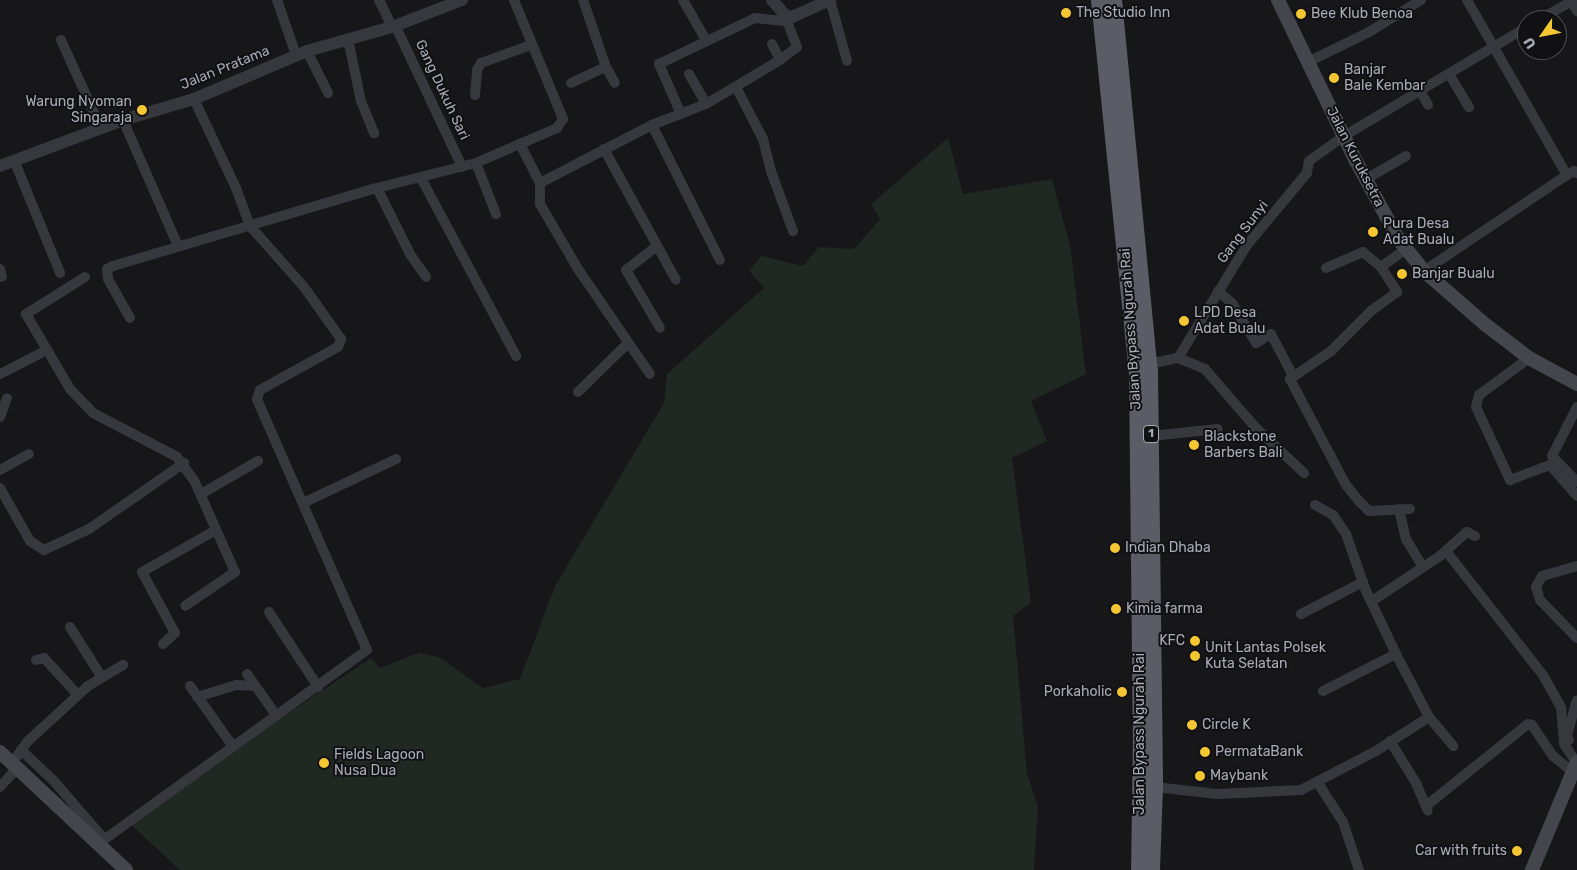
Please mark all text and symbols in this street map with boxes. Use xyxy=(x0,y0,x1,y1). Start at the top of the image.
place label: The Studio Inn xyxy=(1076,5,1170,21)
place label: Bee Klub Benoa xyxy=(1311,6,1413,22)
marker: The Studio Inn xyxy=(1060,7,1072,19)
marker: Bee Klub Benoa xyxy=(1295,8,1307,20)
north arrow xyxy=(1517,10,1567,60)
text: U xyxy=(1520,34,1540,52)
street label: Gang Dukuh Sari xyxy=(411,37,473,143)
street label: Jalan Pratama xyxy=(178,42,272,94)
place label: Banjar Bale Kembar xyxy=(1344,62,1425,94)
marker: Banjar Bale Kembar xyxy=(1328,72,1340,84)
place label: Warung Nyoman Singaraja xyxy=(25,94,132,126)
marker: Warung Nyoman Singaraja xyxy=(136,104,148,116)
street label: Jalan Kuruksetra xyxy=(1322,104,1388,210)
street label: Gang Sunyi xyxy=(1214,197,1272,267)
place label: Pura Desa Adat Bualu xyxy=(1383,216,1455,248)
marker: Pura Desa Adat Bualu xyxy=(1367,226,1379,238)
street label: Jalan Bypass Ngurah Rai xyxy=(1117,248,1145,410)
place label: Banjar Bualu xyxy=(1412,266,1495,282)
marker: Banjar Bualu xyxy=(1396,268,1408,280)
place label: LPD Desa Adat Bualu xyxy=(1194,305,1266,338)
marker: LPD Desa Adat Bualu xyxy=(1178,315,1190,327)
road number: 1 xyxy=(1142,424,1160,444)
place label: Blackstone Barbers Bali xyxy=(1204,429,1282,462)
marker: Blackstone Barbers Bali xyxy=(1188,439,1200,451)
place label: Indian Dhaba xyxy=(1125,540,1211,556)
marker: Indian Dhaba xyxy=(1109,542,1121,554)
place label: Kimia farma xyxy=(1126,601,1203,617)
marker: Kimia farma xyxy=(1110,603,1122,615)
place label: KFC xyxy=(1159,633,1185,649)
marker: KFC xyxy=(1189,635,1201,647)
place label: Unit Lantas Polsek Kuta Selatan xyxy=(1205,640,1326,672)
marker: Unit Lantas Polsek Kuta Selatan xyxy=(1189,650,1201,662)
street label: Jalan Bypass Ngurah Rai xyxy=(1132,653,1148,815)
place label: Porkaholic xyxy=(1044,684,1112,700)
marker: Porkaholic xyxy=(1116,686,1128,698)
place label: Circle K xyxy=(1202,717,1251,733)
marker: Circle K xyxy=(1186,719,1198,731)
place label: PermataBank xyxy=(1215,744,1303,760)
marker: PermataBank xyxy=(1199,746,1211,758)
place label: Fields Lagoon Nusa Dua xyxy=(334,747,424,780)
marker: Fields Lagoon Nusa Dua xyxy=(318,757,330,769)
place label: Maybank xyxy=(1210,768,1268,784)
marker: Maybank xyxy=(1194,770,1206,782)
place label: Car with fruits xyxy=(1414,843,1507,859)
marker: Car with fruits xyxy=(1511,845,1523,857)

